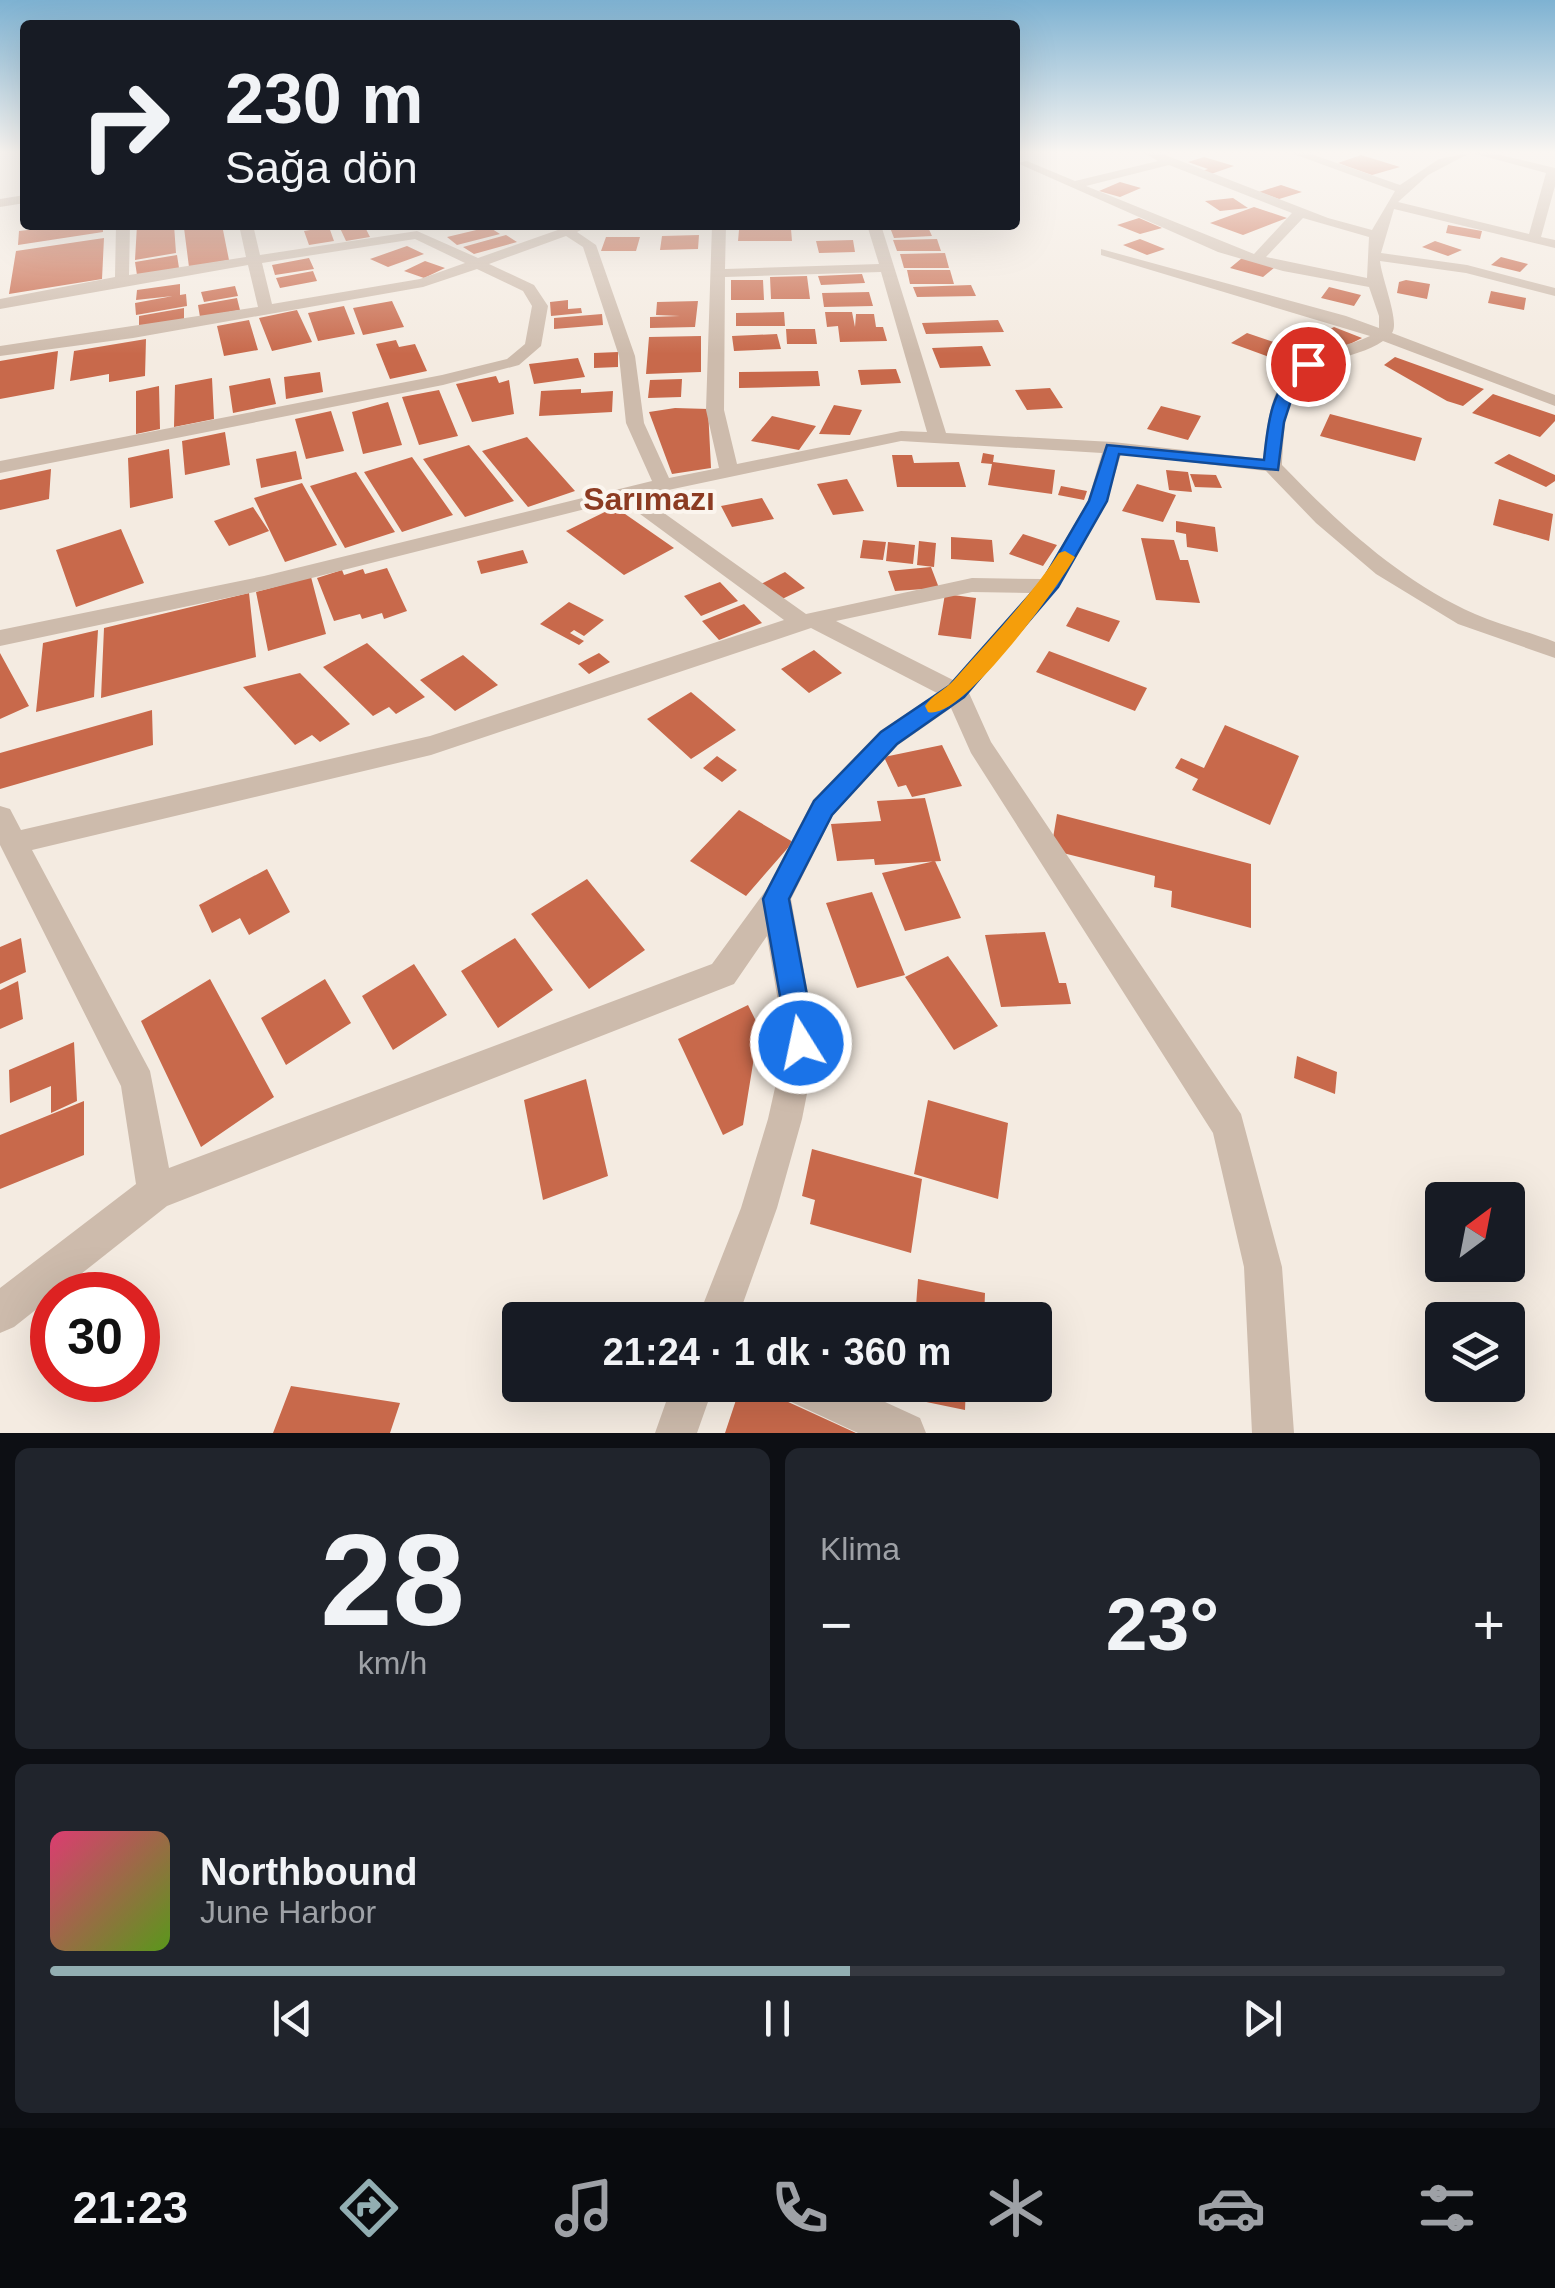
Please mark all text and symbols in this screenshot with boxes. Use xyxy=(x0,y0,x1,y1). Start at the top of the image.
icon: right xyxy=(60,60,190,190)
text: 230 m xyxy=(225,60,423,138)
text: Sağa dön xyxy=(225,142,418,193)
pin xyxy=(1266,322,1351,407)
icon: arrive xyxy=(1281,337,1336,392)
district label: Sarımazı xyxy=(583,481,715,517)
position arrow xyxy=(749,991,853,1095)
north arrow xyxy=(1425,1182,1525,1282)
map controls xyxy=(1425,1182,1525,1402)
speed limit sign: 30 xyxy=(30,1272,160,1402)
button: layers xyxy=(1425,1302,1525,1402)
text: 21:24 · 1 dk · 360 m xyxy=(603,1331,951,1373)
text: 28 xyxy=(320,1507,465,1653)
text: Klima xyxy=(820,1531,900,1567)
text: 23° xyxy=(1106,1582,1219,1666)
text: − xyxy=(820,1594,852,1656)
text: + xyxy=(1473,1594,1505,1656)
text: km/h xyxy=(358,1645,427,1681)
text: Northbound xyxy=(200,1851,417,1893)
text: June Harbor xyxy=(200,1894,376,1930)
icon: previous xyxy=(265,1991,320,2046)
icon: pause xyxy=(750,1991,805,2046)
icon: next xyxy=(1235,1991,1290,2046)
icon: directions xyxy=(334,2173,404,2243)
icon: music xyxy=(549,2173,619,2243)
icon: phone xyxy=(765,2173,835,2243)
icon: climate xyxy=(981,2173,1051,2243)
icon: car xyxy=(1196,2173,1266,2243)
icon: filters xyxy=(1412,2173,1482,2243)
text: 21:23 xyxy=(73,2182,188,2233)

